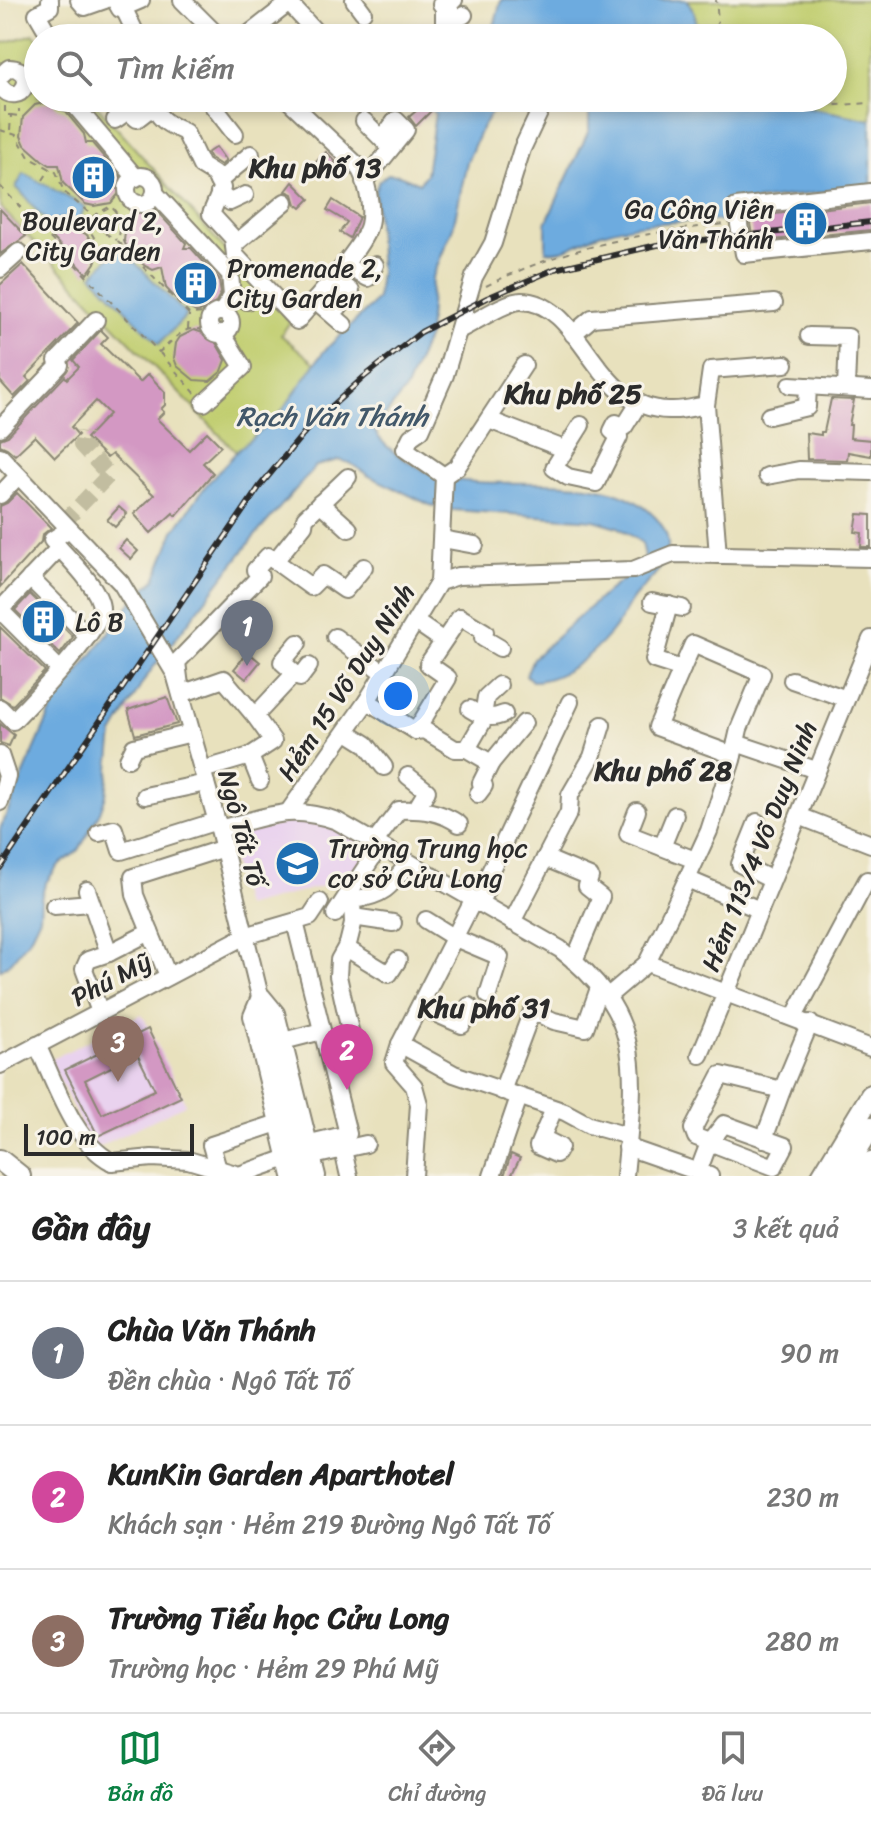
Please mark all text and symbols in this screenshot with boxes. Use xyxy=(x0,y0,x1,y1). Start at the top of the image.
search box xyxy=(24,24,847,112)
text: Tìm kiếm xyxy=(116,41,234,95)
icon: search xyxy=(52,46,96,90)
district label: Khu phố 13 xyxy=(248,143,382,192)
building icon: Boulevard 2, City Garden xyxy=(69,154,117,202)
place label: Ga Công Viên Văn Thánh xyxy=(625,186,774,262)
place label: Boulevard 2, City Garden xyxy=(22,198,164,274)
building icon: Ga Công Viên Văn Thánh xyxy=(781,200,829,248)
place label: Promenade 2, City Garden xyxy=(227,245,383,321)
building icon: Promenade 2, City Garden xyxy=(172,259,220,307)
district label: Khu phố 25 xyxy=(503,369,642,418)
water label: Rạch Văn Thánh xyxy=(236,392,430,441)
street label: Hẻm 15 Võ Duy Ninh xyxy=(265,574,427,790)
building icon: Lô B xyxy=(20,598,68,646)
place label: Lô B xyxy=(75,599,124,645)
pin: 1 xyxy=(221,600,273,666)
your location xyxy=(378,676,418,716)
street label: Hẻm 113/4 Võ Duy Ninh xyxy=(688,714,830,978)
district label: Khu phố 28 xyxy=(593,746,732,795)
street label: Ngô Tất Tố xyxy=(204,765,281,895)
place label: Trường Trung học cơ sở Cửu Long xyxy=(328,825,527,901)
school or university icon: Trường Trung học cơ sở Cửu Long xyxy=(273,839,321,887)
street label: Phú Mỹ xyxy=(62,938,160,1019)
district label: Khu phố 31 xyxy=(417,983,550,1032)
pin: 3 xyxy=(92,1016,144,1082)
pin: 2 xyxy=(321,1024,373,1090)
text: 100 m xyxy=(36,1118,96,1157)
scale bar xyxy=(24,1120,194,1156)
text: Gần đây xyxy=(32,1198,150,1258)
text: 3 kết quả xyxy=(733,1205,839,1251)
text: Chùa Văn Thánh xyxy=(108,1303,316,1357)
text: 1 xyxy=(52,1330,64,1376)
text: 90 m xyxy=(780,1330,839,1376)
text: Đền chùa · Ngô Tất Tố xyxy=(108,1357,351,1403)
text: KunKin Garden Aparthotel xyxy=(108,1447,454,1501)
text: 2 xyxy=(50,1474,66,1520)
text: 230 m xyxy=(767,1474,839,1520)
text: Khách sạn · Hẻm 219 Đường Ngô Tất Tố xyxy=(108,1501,551,1547)
text: Trường Tiểu học Cửu Long xyxy=(108,1591,450,1645)
text: 3 xyxy=(51,1618,65,1664)
text: 280 m xyxy=(765,1618,839,1664)
text: Trường học · Hẻm 29 Phú Mỹ xyxy=(108,1645,439,1691)
tab: Bản đồ xyxy=(108,1726,173,1813)
tab: Chỉ đường xyxy=(388,1726,486,1813)
tab: Đã lưu xyxy=(702,1726,763,1813)

